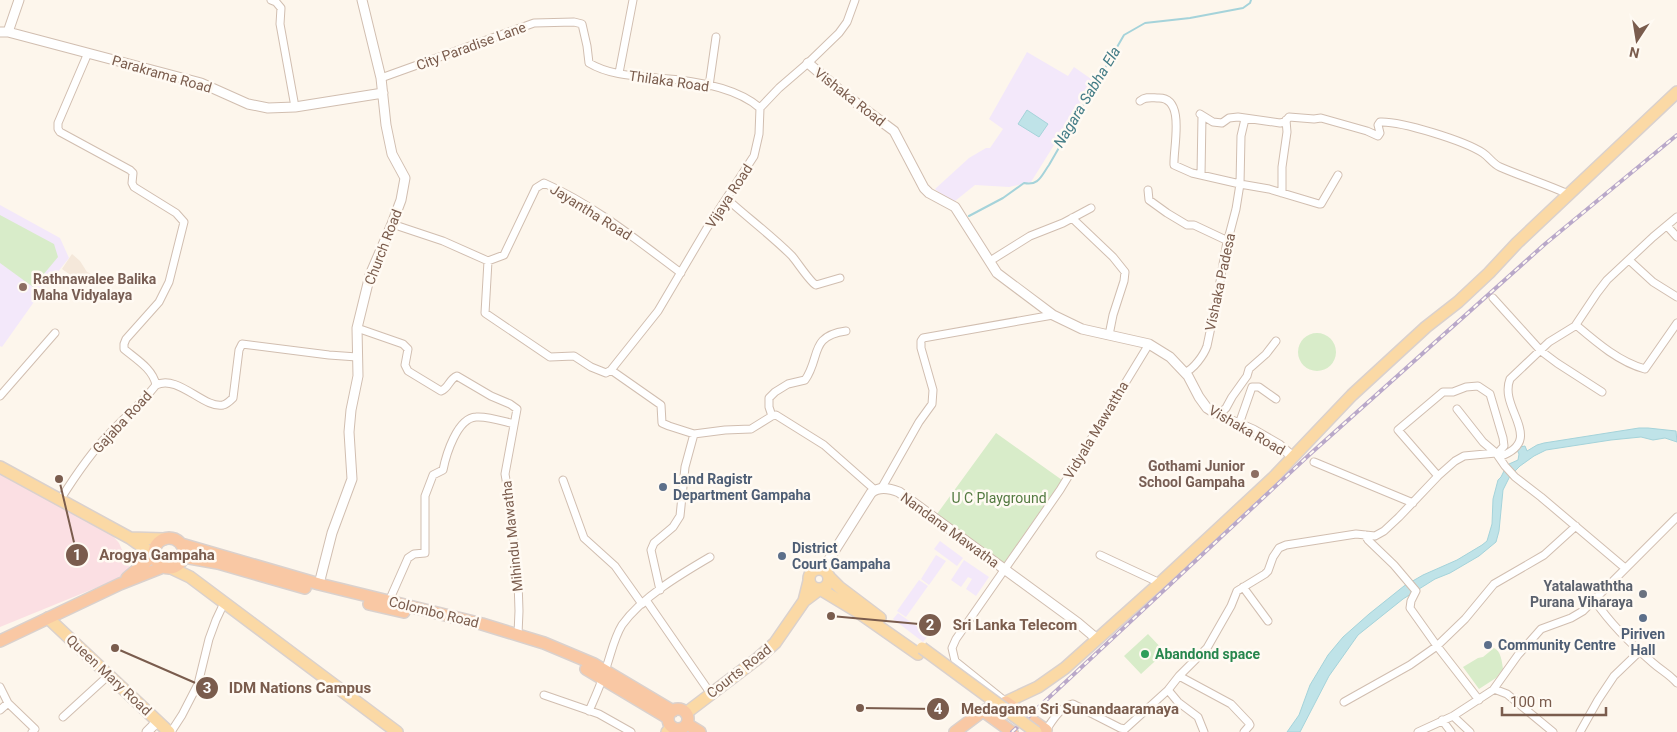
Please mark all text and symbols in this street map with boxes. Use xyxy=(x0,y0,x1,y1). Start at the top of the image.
north arrow xyxy=(1612,15,1662,65)
street label: City Paradise Lane xyxy=(414,19,528,73)
water label: Nagara Sabha Ela xyxy=(1050,43,1124,151)
text: N xyxy=(1628,44,1641,62)
street label: Parakrama Road xyxy=(110,52,214,96)
street label: Vishaka Road xyxy=(812,64,888,130)
street label: Thilaka Road xyxy=(628,67,710,95)
street label: Vijaya Road xyxy=(702,161,756,231)
street label: Jayantha Road xyxy=(547,181,635,243)
street label: Church Road xyxy=(361,207,405,287)
street label: Vishaka Padesa xyxy=(1202,232,1238,332)
place label: Rathnawalee Balika Maha Vidyalaya xyxy=(33,271,157,303)
marker: Rathnawalee Balika Maha Vidyalaya xyxy=(17,281,29,293)
street label: Vidyala Mawattha xyxy=(1060,378,1132,482)
street label: Gajaba Road xyxy=(89,388,155,456)
street label: Vishaka Road xyxy=(1206,402,1288,458)
place label: Gothami Junior School Gampaha xyxy=(1138,458,1246,490)
marker: Gothami Junior School Gampaha xyxy=(1249,468,1261,480)
place label: Land Ragistr Department Gampaha xyxy=(673,471,811,503)
street label: Mihindu Mawatha xyxy=(498,480,526,592)
marker: Land Ragistr Department Gampaha xyxy=(657,481,669,493)
street label: Nandana Mawatha xyxy=(898,489,1002,571)
park label: U C Playground xyxy=(951,490,1047,506)
callout: Arogya Gampaha xyxy=(65,540,225,570)
place label: District Court Gampaha xyxy=(792,540,891,572)
text: 1 xyxy=(73,546,81,564)
text: Arogya Gampaha xyxy=(99,546,215,564)
marker: District Court Gampaha xyxy=(776,550,788,562)
place label: Yatalawaththa Purana Viharaya xyxy=(1530,578,1634,610)
marker: Yatalawaththa Purana Viharaya xyxy=(1637,588,1649,600)
street label: Colombo Road xyxy=(387,593,481,631)
callout: Sri Lanka Telecom xyxy=(917,610,1087,640)
marker: Piriven Hall xyxy=(1637,612,1649,624)
text: 2 xyxy=(926,616,935,634)
text: Sri Lanka Telecom xyxy=(953,616,1077,634)
place label: Piriven Hall xyxy=(1621,626,1665,658)
street label: Queen Mary Road xyxy=(63,632,155,718)
place label: Community Centre xyxy=(1498,637,1616,653)
marker: Community Centre xyxy=(1482,639,1494,651)
street label: Courts Road xyxy=(704,641,774,701)
place label: Abandond space xyxy=(1155,646,1260,662)
marker: Abandond space xyxy=(1139,648,1151,660)
callout: IDM Nations Campus xyxy=(194,673,382,703)
text: 3 xyxy=(203,679,211,697)
text: IDM Nations Campus xyxy=(229,679,371,697)
scale bar xyxy=(1502,684,1606,716)
text: 100 m xyxy=(1510,693,1552,711)
callout: Medagama Sri Sunandaaramaya xyxy=(926,694,1189,724)
text: 4 xyxy=(934,700,943,718)
text: Medagama Sri Sunandaaramaya xyxy=(961,700,1179,718)

